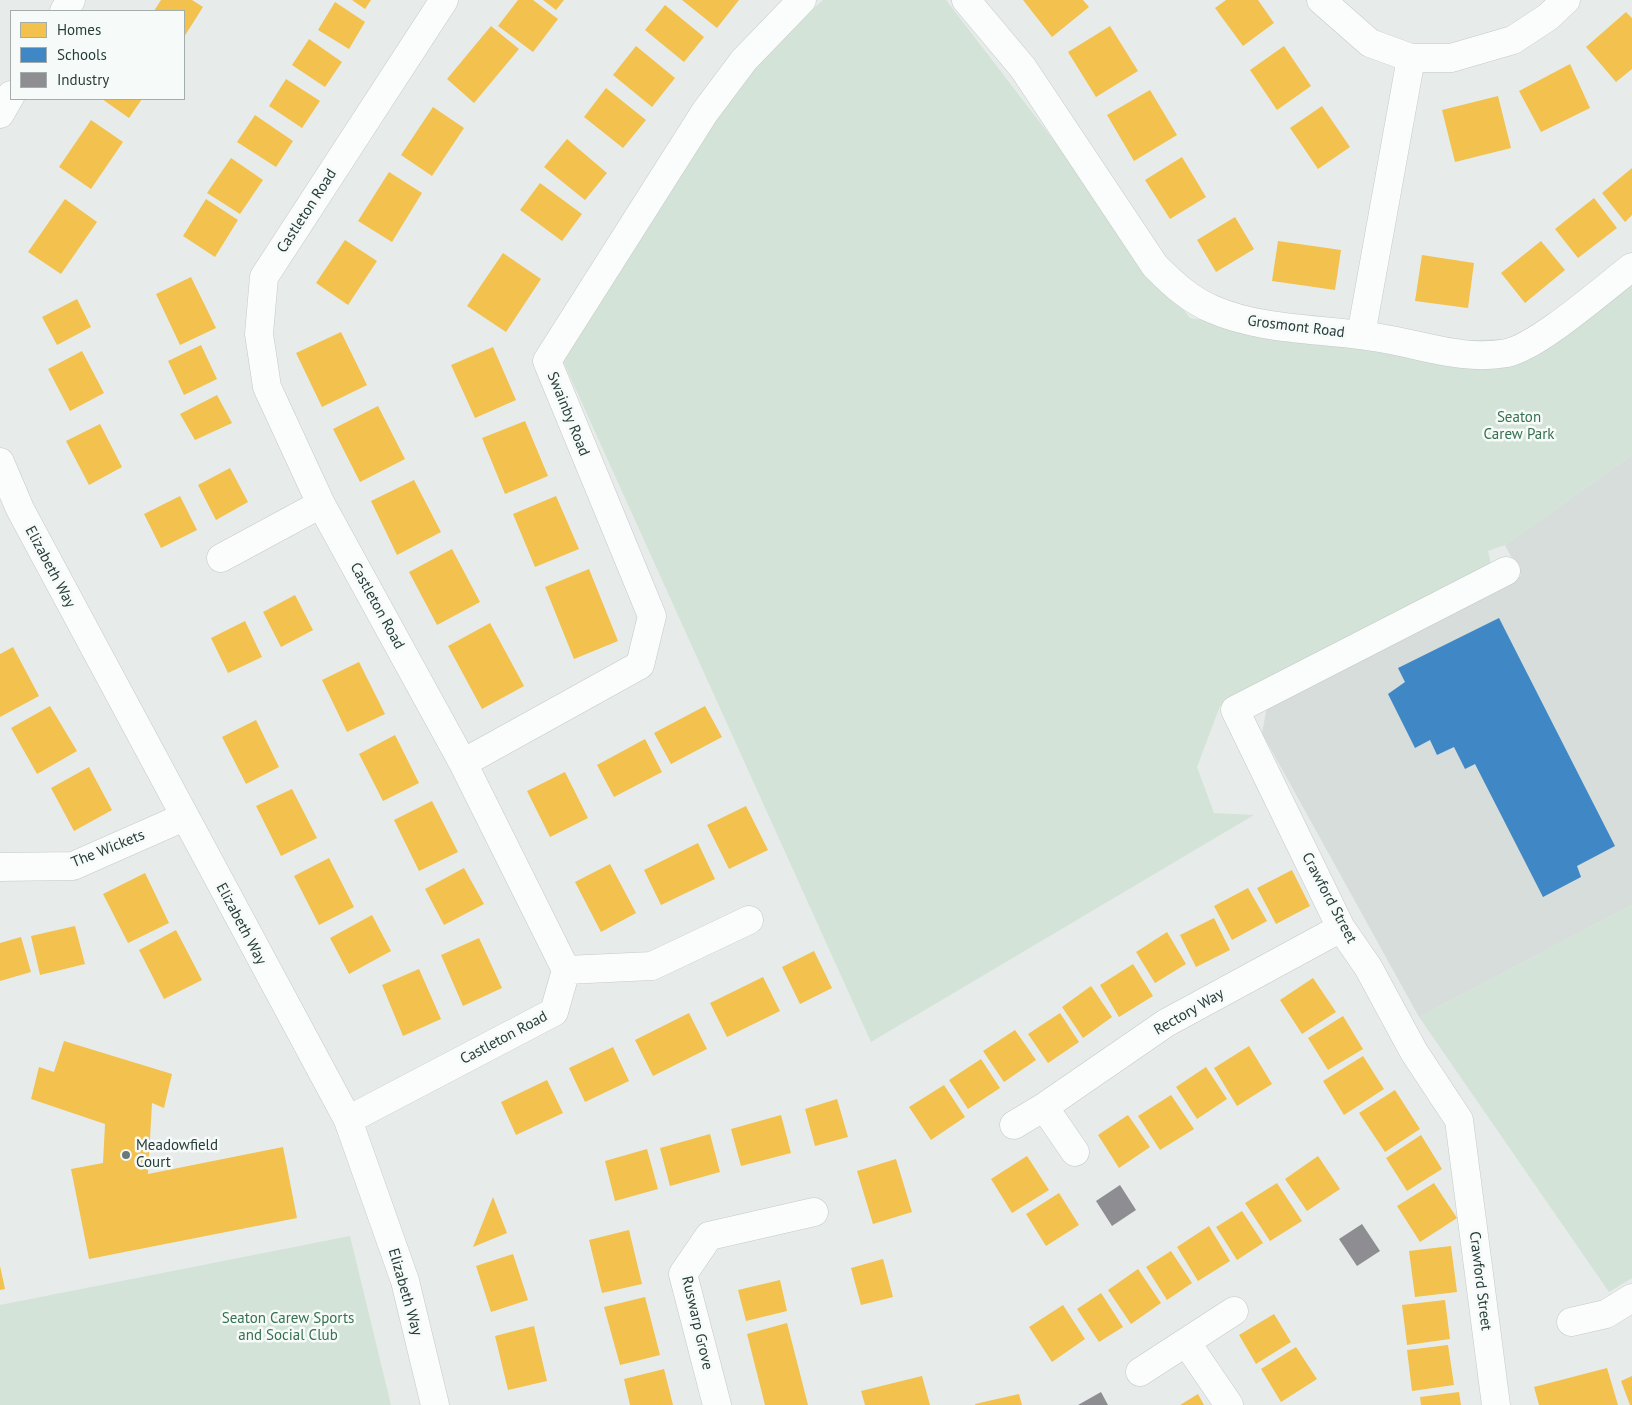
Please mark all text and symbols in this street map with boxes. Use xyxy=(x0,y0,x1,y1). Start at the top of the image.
legend xyxy=(10,10,185,100)
text: Homes xyxy=(57,20,101,39)
text: Schools xyxy=(57,45,107,64)
text: Industry xyxy=(57,70,109,89)
street label: Castleton Road xyxy=(273,166,341,256)
street label: Grosmont Road xyxy=(1246,312,1346,342)
street label: Swainby Road xyxy=(543,369,593,459)
park label: Seaton Carew Park xyxy=(1484,409,1554,444)
street label: Elizabeth Way xyxy=(21,523,79,611)
street label: Castleton Road xyxy=(346,560,408,652)
street label: The Wickets xyxy=(69,826,147,872)
street label: Crawford Street xyxy=(1298,850,1360,946)
street label: Elizabeth Way xyxy=(212,880,270,968)
street label: Rectory Way xyxy=(1151,985,1227,1039)
street label: Castleton Road xyxy=(457,1008,551,1068)
place label: Meadowfield Court xyxy=(136,1137,218,1172)
marker: Meadowfield Court xyxy=(120,1149,132,1161)
street label: Crawford Street xyxy=(1465,1230,1495,1332)
street label: Elizabeth Way xyxy=(384,1246,426,1338)
street label: Ruswarp Grove xyxy=(677,1274,717,1372)
park label: Seaton Carew Sports and Social Club xyxy=(222,1310,354,1345)

